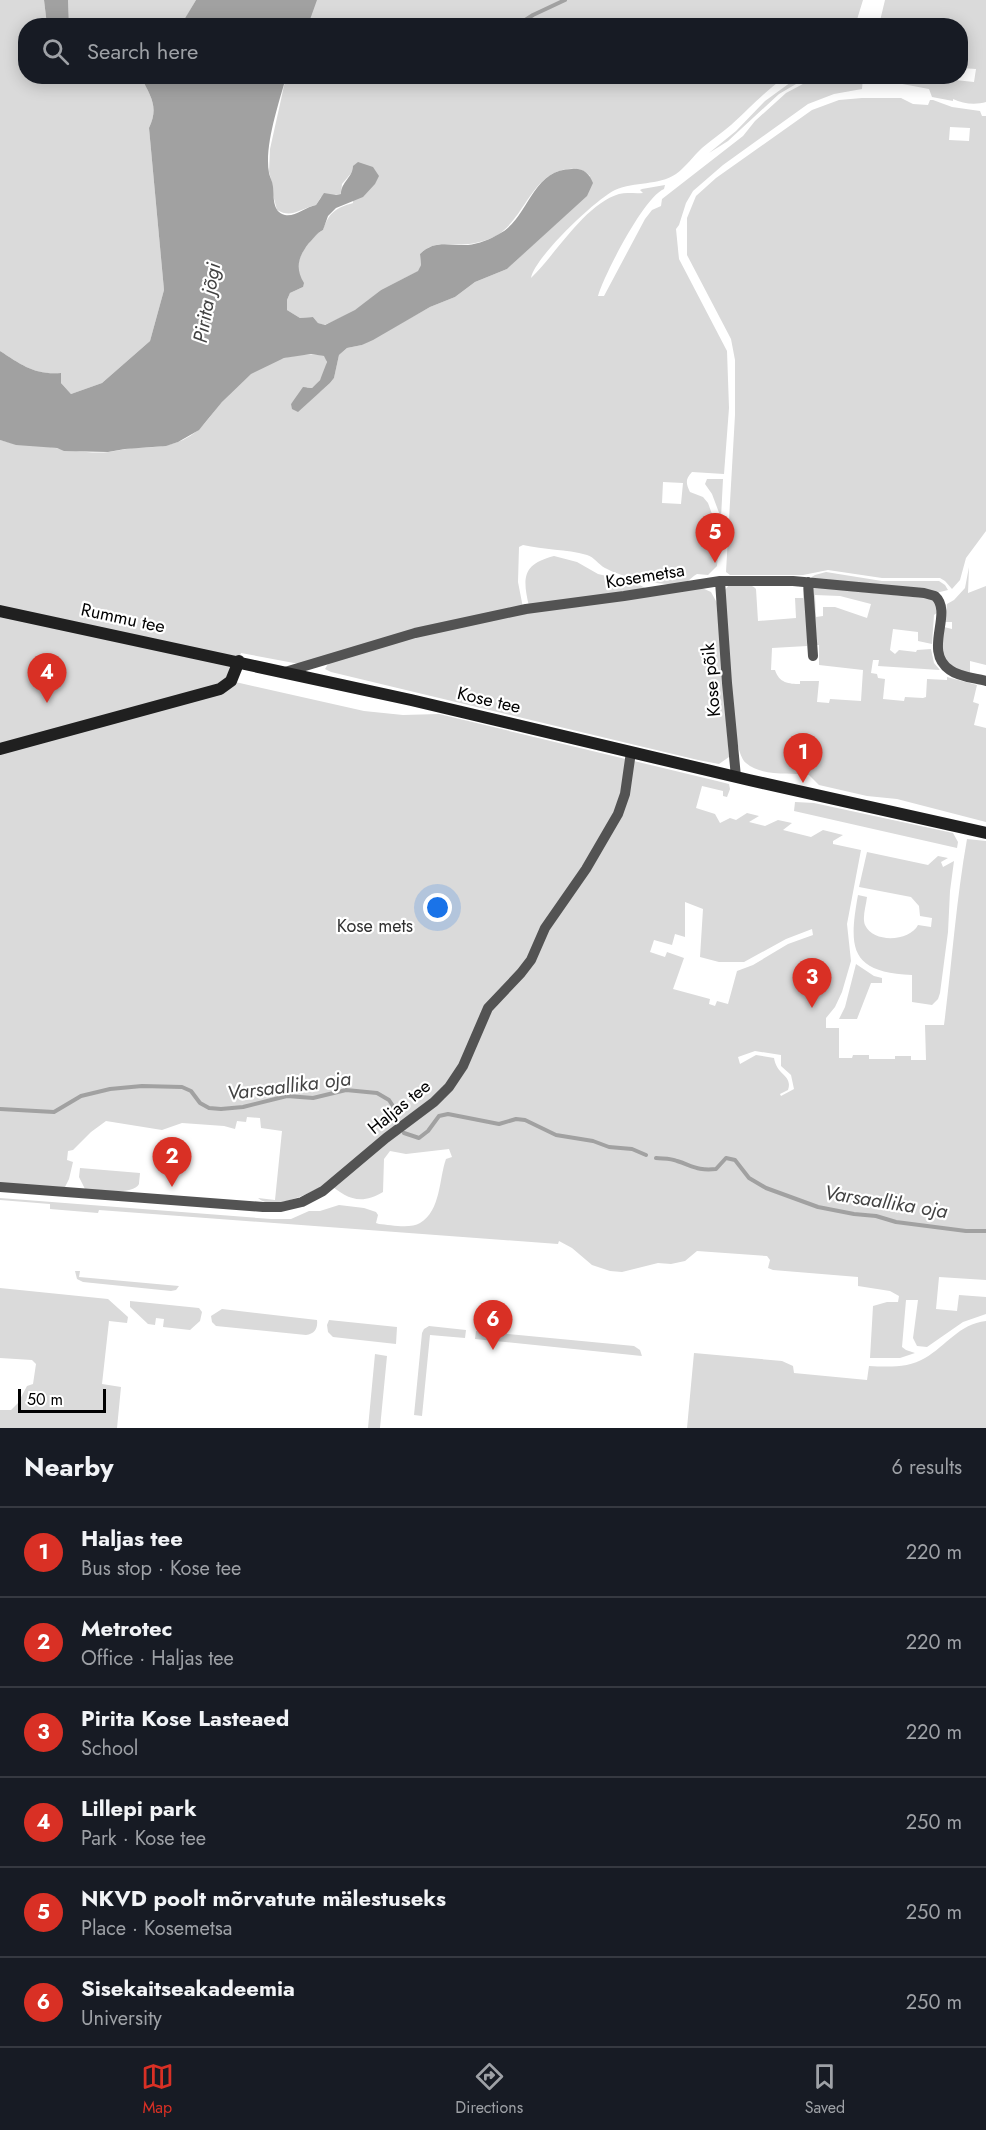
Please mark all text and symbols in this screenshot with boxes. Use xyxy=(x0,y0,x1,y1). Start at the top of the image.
search box xyxy=(18,18,968,84)
icon: search xyxy=(39,35,72,68)
text: Search here xyxy=(87,35,198,67)
water label: Pirita jõgi xyxy=(186,260,228,345)
pin: 5 xyxy=(696,514,734,563)
street label: Kosemetsa xyxy=(604,557,686,595)
street label: Rummu tee xyxy=(79,596,167,640)
street label: Kose põik xyxy=(695,642,727,718)
pin: 4 xyxy=(28,654,66,703)
street label: Kose tee xyxy=(455,680,523,720)
pin: 1 xyxy=(784,734,822,783)
your location xyxy=(423,893,452,922)
park label: Kose mets xyxy=(337,913,413,939)
pin: 3 xyxy=(792,958,832,1008)
water label: Varsaallika oja xyxy=(225,1064,353,1108)
street label: Haljas tee xyxy=(362,1074,436,1140)
pin: 2 xyxy=(152,1138,192,1187)
water label: Varsaallika oja xyxy=(822,1178,950,1226)
pin: 6 xyxy=(474,1300,512,1350)
scale bar xyxy=(18,1386,106,1414)
text: 50 m xyxy=(27,1388,63,1411)
text: Nearby xyxy=(24,1448,113,1486)
text: 6 results xyxy=(892,1453,962,1482)
text: Haljas tee xyxy=(81,1522,183,1554)
text: 1 xyxy=(38,1538,49,1567)
text: 220 m xyxy=(906,1538,962,1567)
text: Bus stop · Kose tee xyxy=(81,1554,241,1583)
text: Metrotec xyxy=(81,1612,172,1644)
text: 2 xyxy=(37,1628,50,1657)
text: 220 m xyxy=(906,1628,962,1657)
text: Office · Haljas tee xyxy=(81,1644,234,1673)
text: Pirita Kose Lasteaed xyxy=(81,1702,289,1734)
text: 3 xyxy=(37,1718,50,1747)
text: 220 m xyxy=(906,1718,962,1747)
text: School xyxy=(81,1734,138,1763)
text: Lillepi park xyxy=(81,1792,197,1824)
text: 4 xyxy=(37,1808,50,1837)
text: 250 m xyxy=(906,1808,962,1837)
text: Park · Kose tee xyxy=(81,1824,206,1853)
text: NKVD poolt mõrvatute mälestuseks xyxy=(81,1882,446,1914)
text: 5 xyxy=(37,1898,50,1927)
text: 250 m xyxy=(906,1898,962,1927)
text: Place · Kosemetsa xyxy=(81,1914,232,1943)
text: Sisekaitseakadeemia xyxy=(81,1972,295,2004)
text: 6 xyxy=(37,1988,50,2017)
text: 250 m xyxy=(906,1988,962,2017)
text: University xyxy=(81,2004,162,2033)
tab: Map xyxy=(141,2060,174,2119)
tab: Directions xyxy=(455,2060,523,2119)
tab: Saved xyxy=(805,2060,845,2119)

